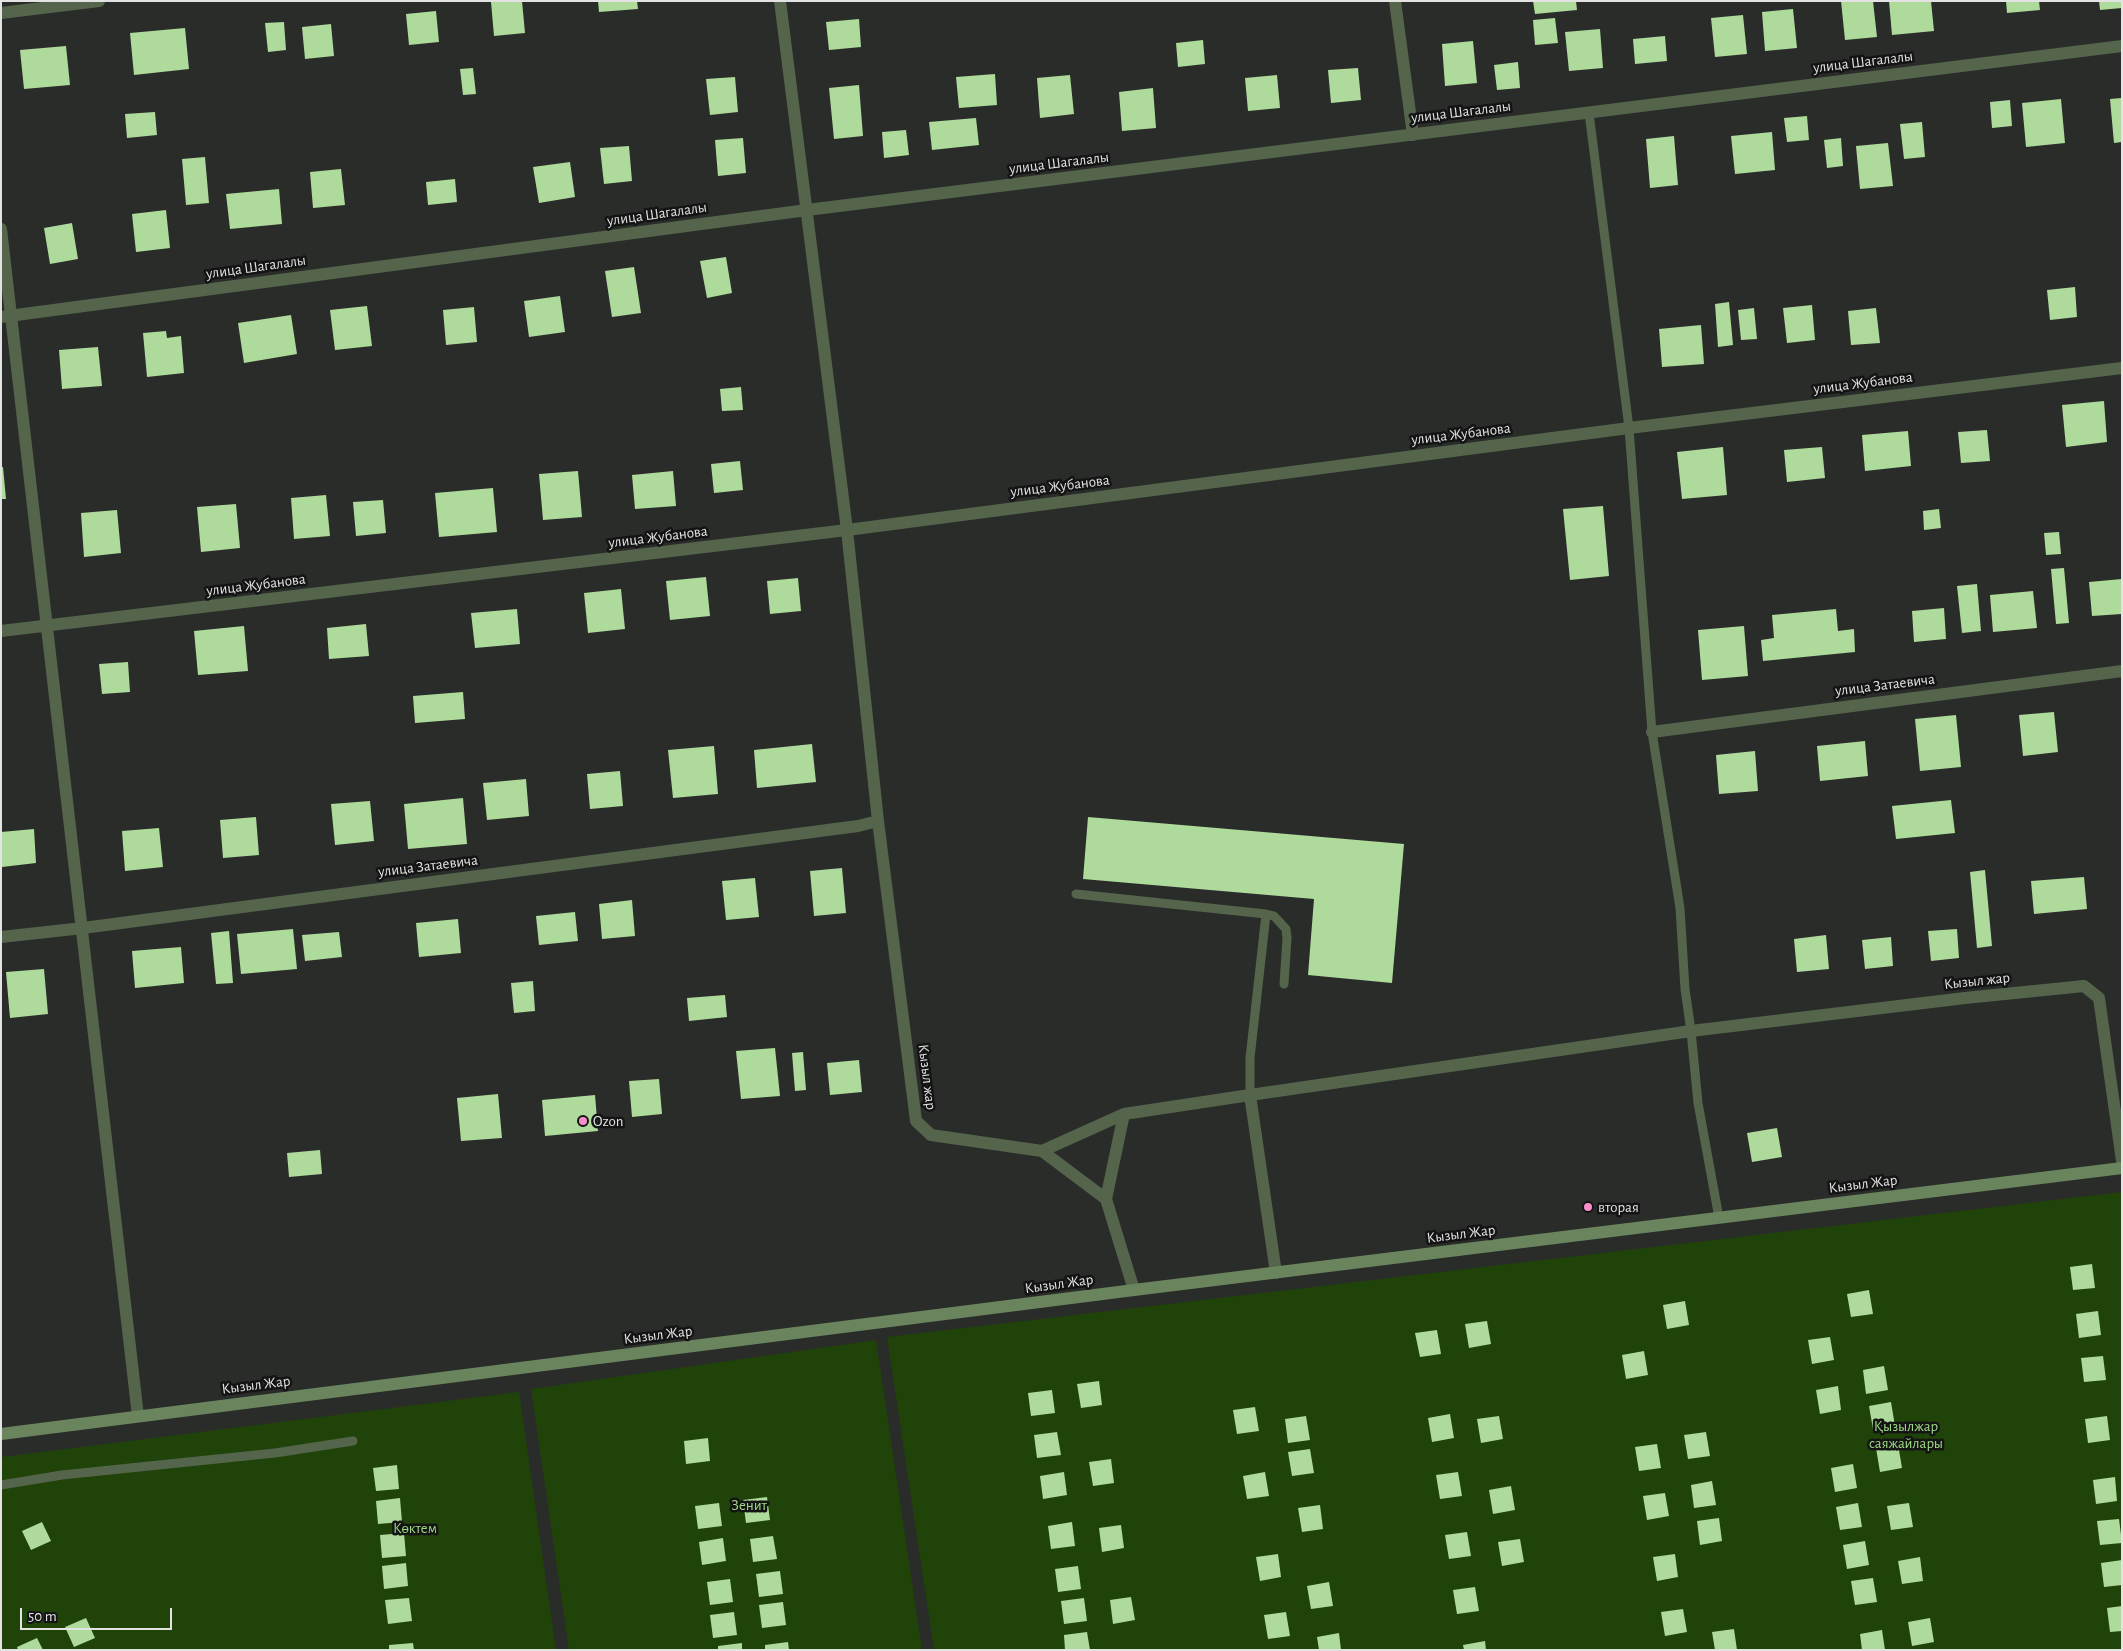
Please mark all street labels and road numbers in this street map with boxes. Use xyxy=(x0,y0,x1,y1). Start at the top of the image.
street label: улица Шагалалы xyxy=(1812,47,1914,77)
street label: улица Шагалалы xyxy=(1410,97,1512,127)
street label: улица Шагалалы xyxy=(1008,148,1110,178)
street label: улица Шагалалы xyxy=(606,198,708,230)
street label: улица Шагалалы xyxy=(205,251,307,283)
street label: улица Жубанова xyxy=(1812,368,1914,398)
street label: улица Жубанова xyxy=(1410,419,1512,449)
street label: улица Жубанова xyxy=(1009,471,1111,501)
street label: улица Жубанова xyxy=(607,522,709,552)
street label: улица Жубанова xyxy=(205,570,307,600)
street label: улица Затаевича xyxy=(1834,670,1936,700)
street label: улица Затаевича xyxy=(377,851,479,881)
street label: Кызыл жар xyxy=(1943,969,2011,993)
street label: Кызыл жар xyxy=(914,1043,940,1111)
street label: Кызыл Жар xyxy=(1828,1171,1898,1197)
street label: Кызыл Жар xyxy=(1426,1221,1496,1247)
street label: Кызыл Жар xyxy=(1024,1270,1094,1298)
street label: Кызыл Жар xyxy=(623,1322,693,1348)
street label: Кызыл Жар xyxy=(221,1372,291,1398)

